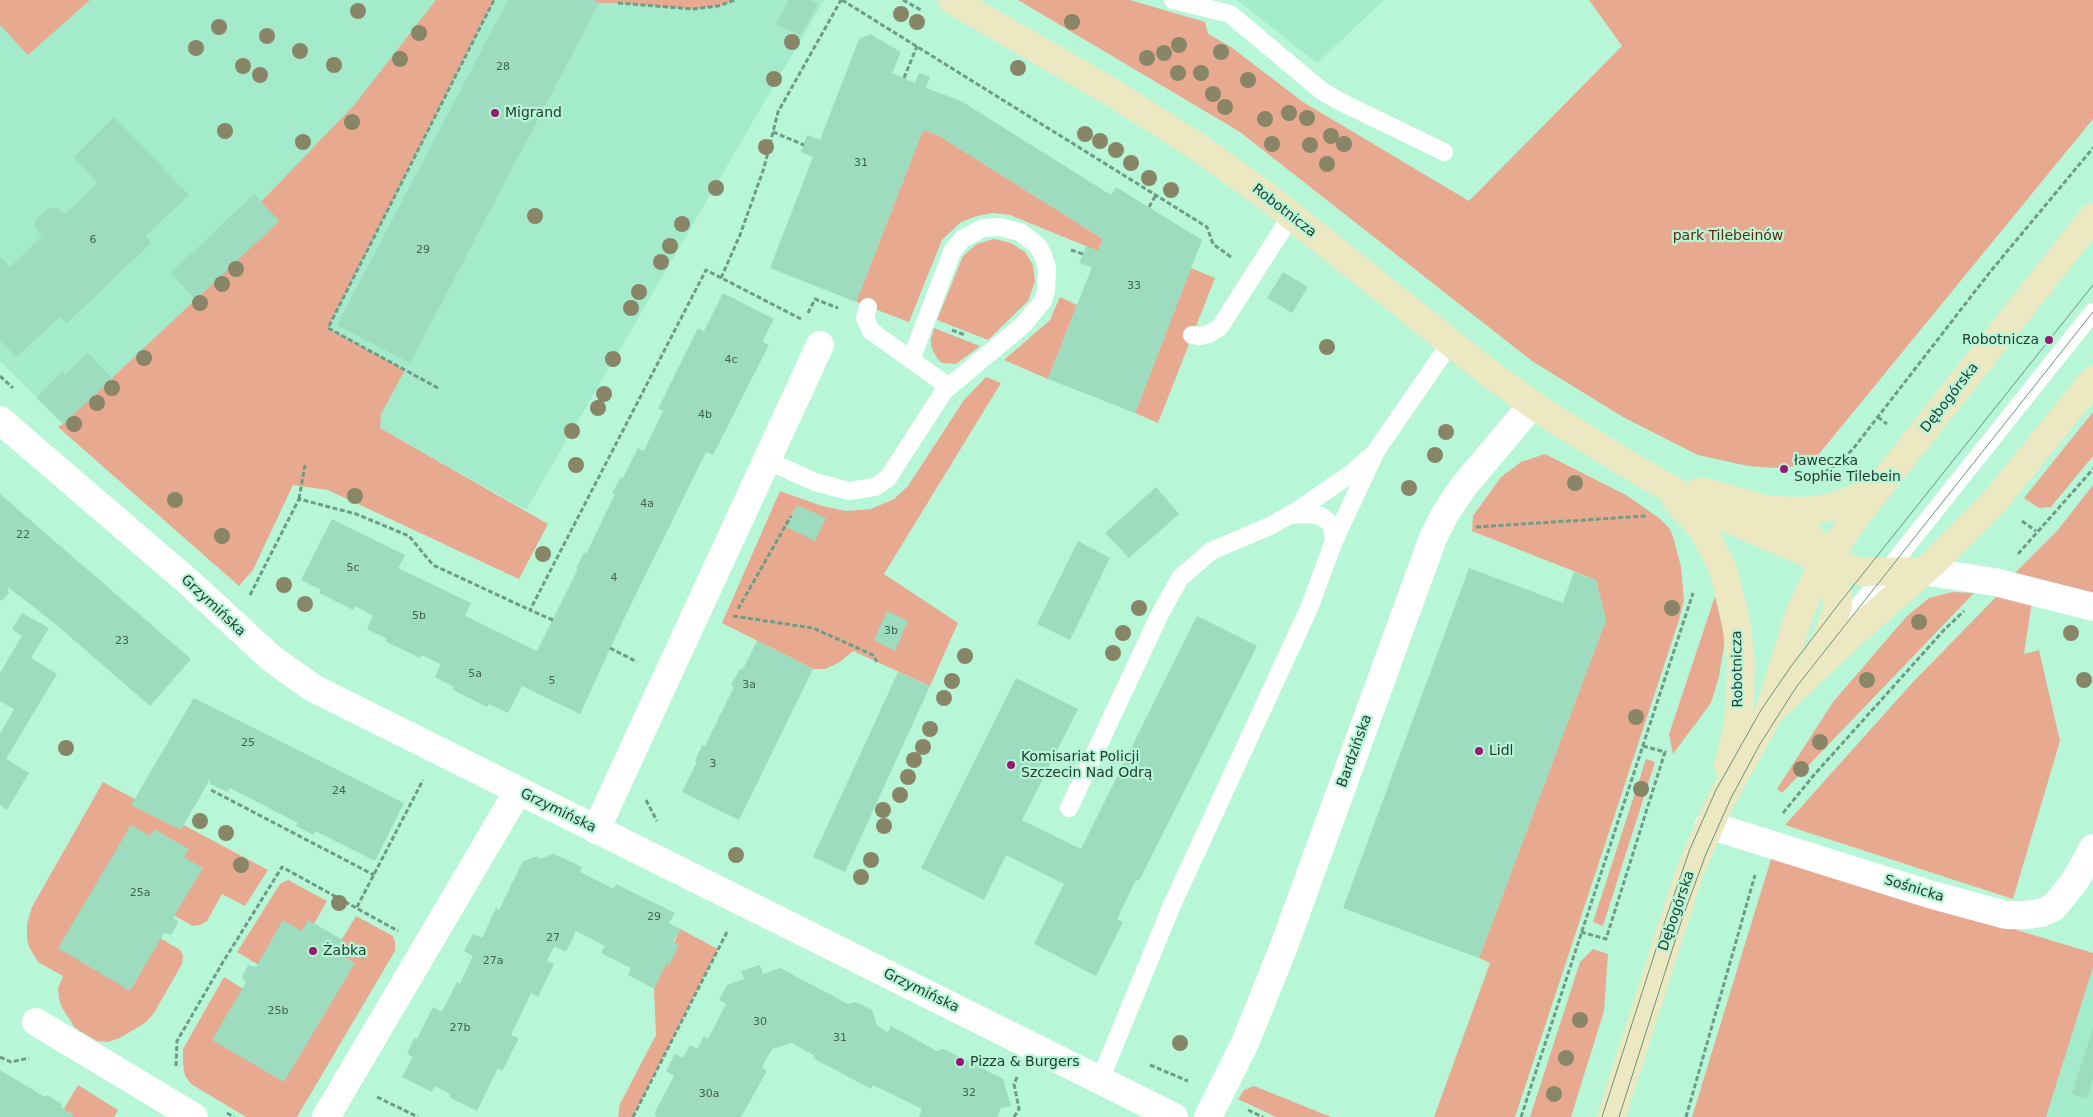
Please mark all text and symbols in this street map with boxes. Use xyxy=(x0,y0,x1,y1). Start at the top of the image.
house number: 28 xyxy=(496,60,510,74)
place label: Migrand xyxy=(505,105,562,121)
marker: Migrand xyxy=(489,107,501,119)
house number: 31 xyxy=(854,156,868,170)
street label: Robotnicza xyxy=(1248,181,1320,241)
park label: park Tilebeinów xyxy=(1673,228,1783,244)
house number: 6 xyxy=(90,233,96,247)
house number: 29 xyxy=(416,243,430,257)
house number: 33 xyxy=(1127,279,1141,293)
place label: Robotnicza xyxy=(1962,332,2039,348)
marker: Robotnicza xyxy=(2043,334,2055,346)
house number: 4c xyxy=(724,353,738,367)
street label: Dębogórska xyxy=(1918,360,1982,436)
house number: 4b xyxy=(698,408,712,422)
place label: ławeczka Sophie Tilebein xyxy=(1794,453,1901,486)
marker: ławeczka Sophie Tilebein xyxy=(1778,463,1790,475)
house number: 4a xyxy=(640,497,654,511)
house number: 22 xyxy=(16,528,30,542)
house number: 5c xyxy=(346,561,360,575)
house number: 4 xyxy=(611,571,617,585)
street label: Grzymińska xyxy=(177,572,249,640)
house number: 5b xyxy=(412,609,426,623)
house number: 3b xyxy=(884,624,898,638)
street label: Robotnicza xyxy=(1729,630,1747,708)
house number: 23 xyxy=(115,634,129,648)
house number: 5a xyxy=(468,667,482,681)
house number: 5 xyxy=(549,674,555,688)
house number: 3a xyxy=(742,678,756,692)
street label: Bardzińska xyxy=(1334,712,1376,790)
house number: 25 xyxy=(241,736,255,750)
place label: Lidl xyxy=(1489,743,1513,759)
marker: Lidl xyxy=(1473,745,1485,757)
place label: Komisariat Policji Szczecin Nad Odrą xyxy=(1021,749,1152,782)
house number: 3 xyxy=(710,757,716,771)
marker: Komisariat Policji Szczecin Nad Odrą xyxy=(1005,759,1017,771)
house number: 24 xyxy=(332,784,346,798)
street label: Grzymińska xyxy=(517,785,599,837)
street label: Dębogórska xyxy=(1655,869,1699,953)
street label: Sośnicka xyxy=(1882,872,1946,906)
house number: 25a xyxy=(130,886,150,900)
house number: 29 xyxy=(647,910,661,924)
house number: 27 xyxy=(546,931,560,945)
place label: Żabka xyxy=(323,943,366,959)
marker: Żabka xyxy=(307,945,319,957)
house number: 27a xyxy=(483,954,503,968)
street label: Grzymińska xyxy=(880,965,962,1017)
house number: 25b xyxy=(268,1004,288,1018)
house number: 30 xyxy=(753,1015,767,1029)
house number: 27b xyxy=(450,1021,470,1035)
house number: 31 xyxy=(833,1031,847,1045)
place label: Pizza & Burgers xyxy=(970,1054,1080,1070)
marker: Pizza & Burgers xyxy=(954,1056,966,1068)
house number: 32 xyxy=(962,1086,976,1100)
house number: 30a xyxy=(699,1087,719,1101)

